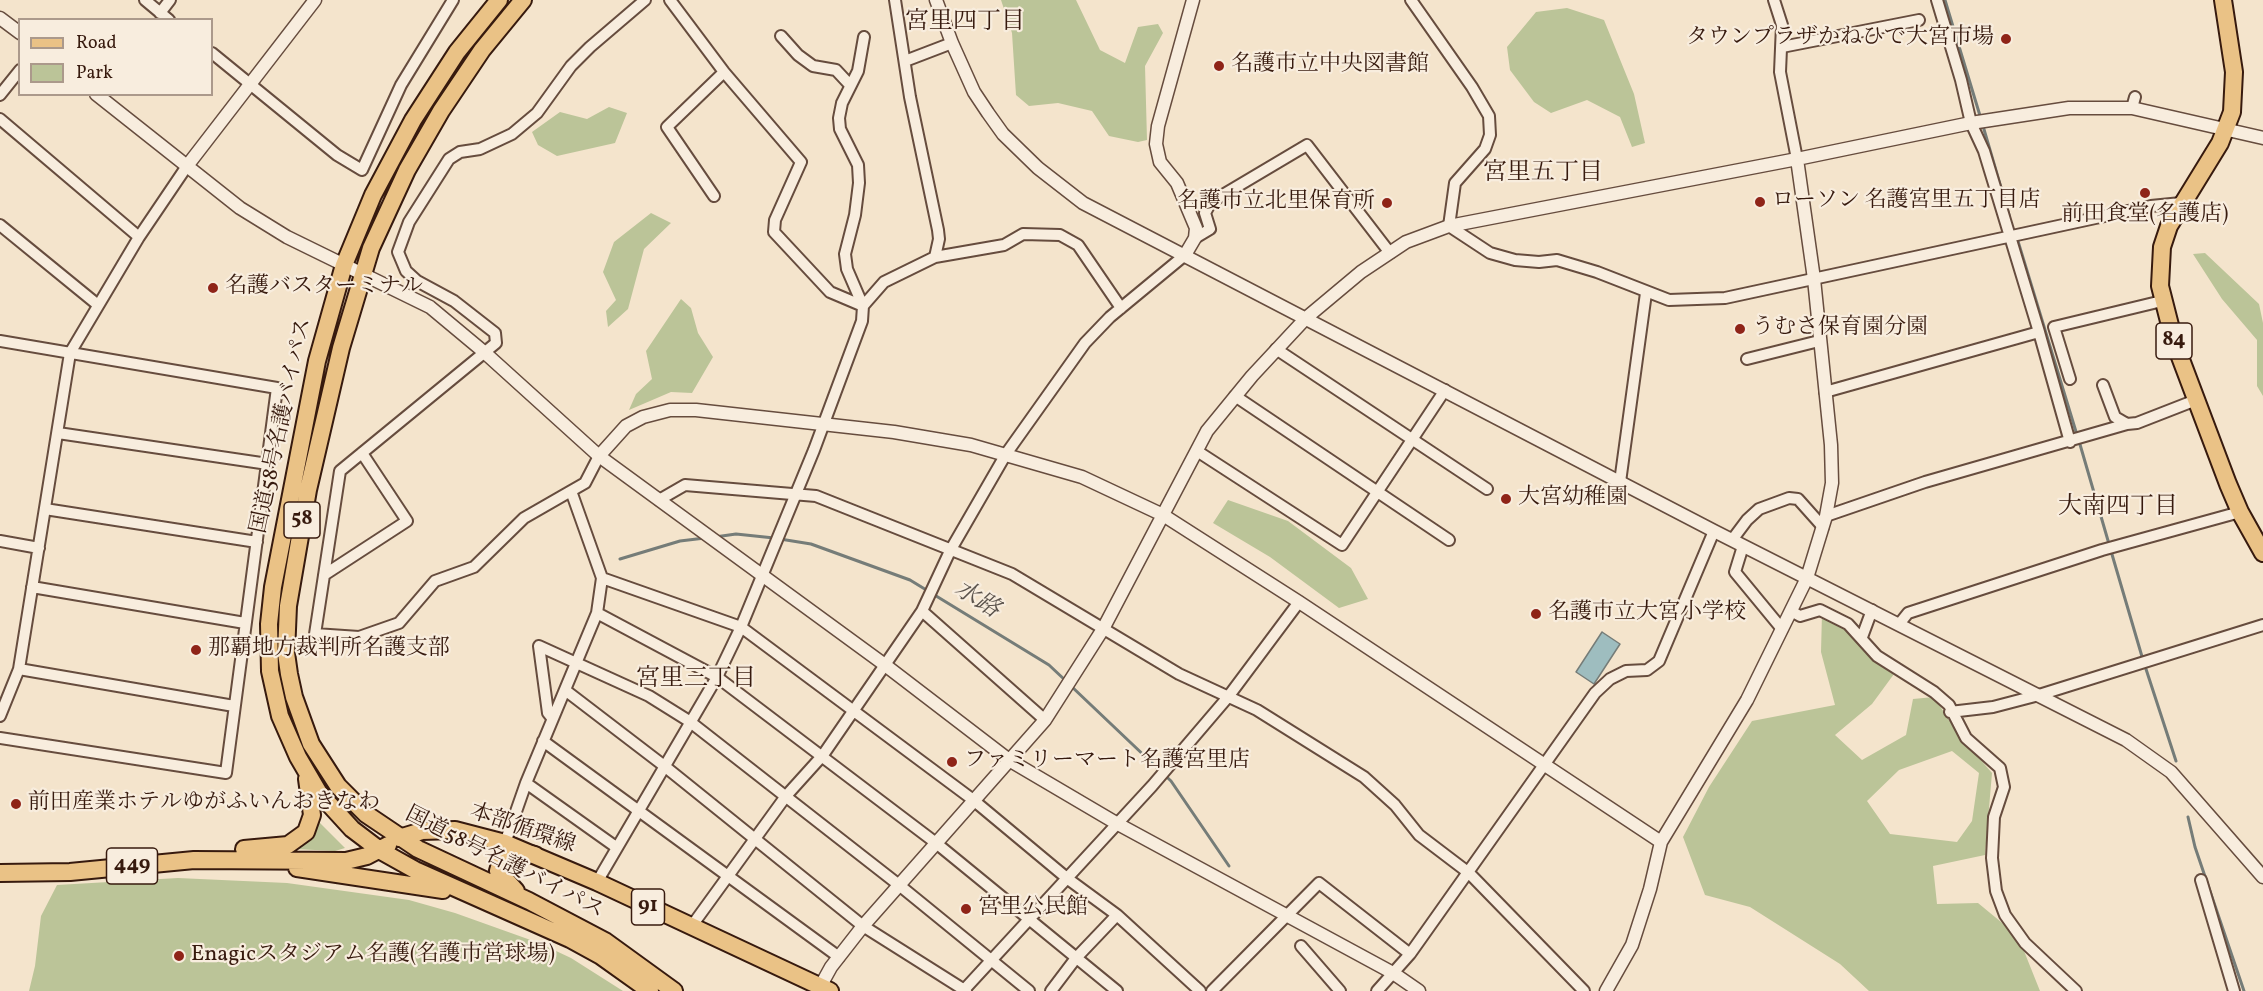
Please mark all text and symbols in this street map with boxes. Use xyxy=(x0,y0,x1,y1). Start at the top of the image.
district label: 宮里四丁目 xyxy=(905,10,1025,38)
legend xyxy=(18,18,213,96)
place label: タウンプラザかねひで大宮市場 xyxy=(1686,26,1994,52)
text: Road xyxy=(76,31,117,56)
marker: タウンプラザかねひで大宮市場 xyxy=(1999,32,2013,46)
place label: 名護市立中央図書館 xyxy=(1231,53,1429,79)
marker: 名護市立中央図書館 xyxy=(1212,59,1226,73)
text: Park xyxy=(76,61,113,86)
district label: 宮里五丁目 xyxy=(1483,161,1603,189)
marker: 前田食堂(名護店) xyxy=(2138,186,2152,200)
place label: ローソン 名護宮里五丁目店 xyxy=(1772,189,2040,215)
place label: 名護市立北里保育所 xyxy=(1177,190,1375,216)
marker: ローソン 名護宮里五丁目店 xyxy=(1753,195,1767,209)
marker: 名護市立北里保育所 xyxy=(1380,196,1394,210)
place label: 前田食堂(名護店) xyxy=(2062,203,2228,229)
place label: 名護バスターミナル xyxy=(225,275,423,301)
marker: 名護バスターミナル xyxy=(206,281,220,295)
street label: 国道58号名護バイパス xyxy=(247,316,319,536)
place label: うむさ保育園分園 xyxy=(1752,316,1928,342)
marker: うむさ保育園分園 xyxy=(1733,322,1747,336)
road number: 84 xyxy=(2156,323,2192,359)
place label: 大宮幼稚園 xyxy=(1518,486,1628,512)
marker: 大宮幼稚園 xyxy=(1499,492,1513,506)
district label: 大南四丁目 xyxy=(2058,495,2178,523)
road number: 58 xyxy=(284,502,320,538)
water label: 水路 xyxy=(948,576,1004,626)
place label: 名護市立大宮小学校 xyxy=(1548,601,1746,627)
marker: 名護市立大宮小学校 xyxy=(1529,607,1543,621)
place label: 那覇地方裁判所名護支部 xyxy=(208,637,450,663)
marker: 那覇地方裁判所名護支部 xyxy=(189,643,203,657)
district label: 宮里三丁目 xyxy=(636,667,756,695)
place label: ファミリーマート名護宮里店 xyxy=(964,749,1250,775)
marker: ファミリーマート名護宮里店 xyxy=(945,755,959,769)
place label: 前田産業ホテルゆがふいんおきなわ xyxy=(28,791,380,817)
marker: 前田産業ホテルゆがふいんおきなわ xyxy=(9,797,23,811)
street label: 本部循環線 xyxy=(466,800,578,860)
street label: 国道58号名護バイパス xyxy=(400,802,608,926)
road number: 449 xyxy=(106,848,158,884)
road number: 91 xyxy=(632,889,664,925)
place label: 宮里公民館 xyxy=(978,896,1088,922)
marker: 宮里公民館 xyxy=(959,902,973,916)
place label: Enagicスタジアム名護(名護市営球場) xyxy=(191,943,555,969)
marker: Enagicスタジアム名護(名護市営球場) xyxy=(172,949,186,963)

